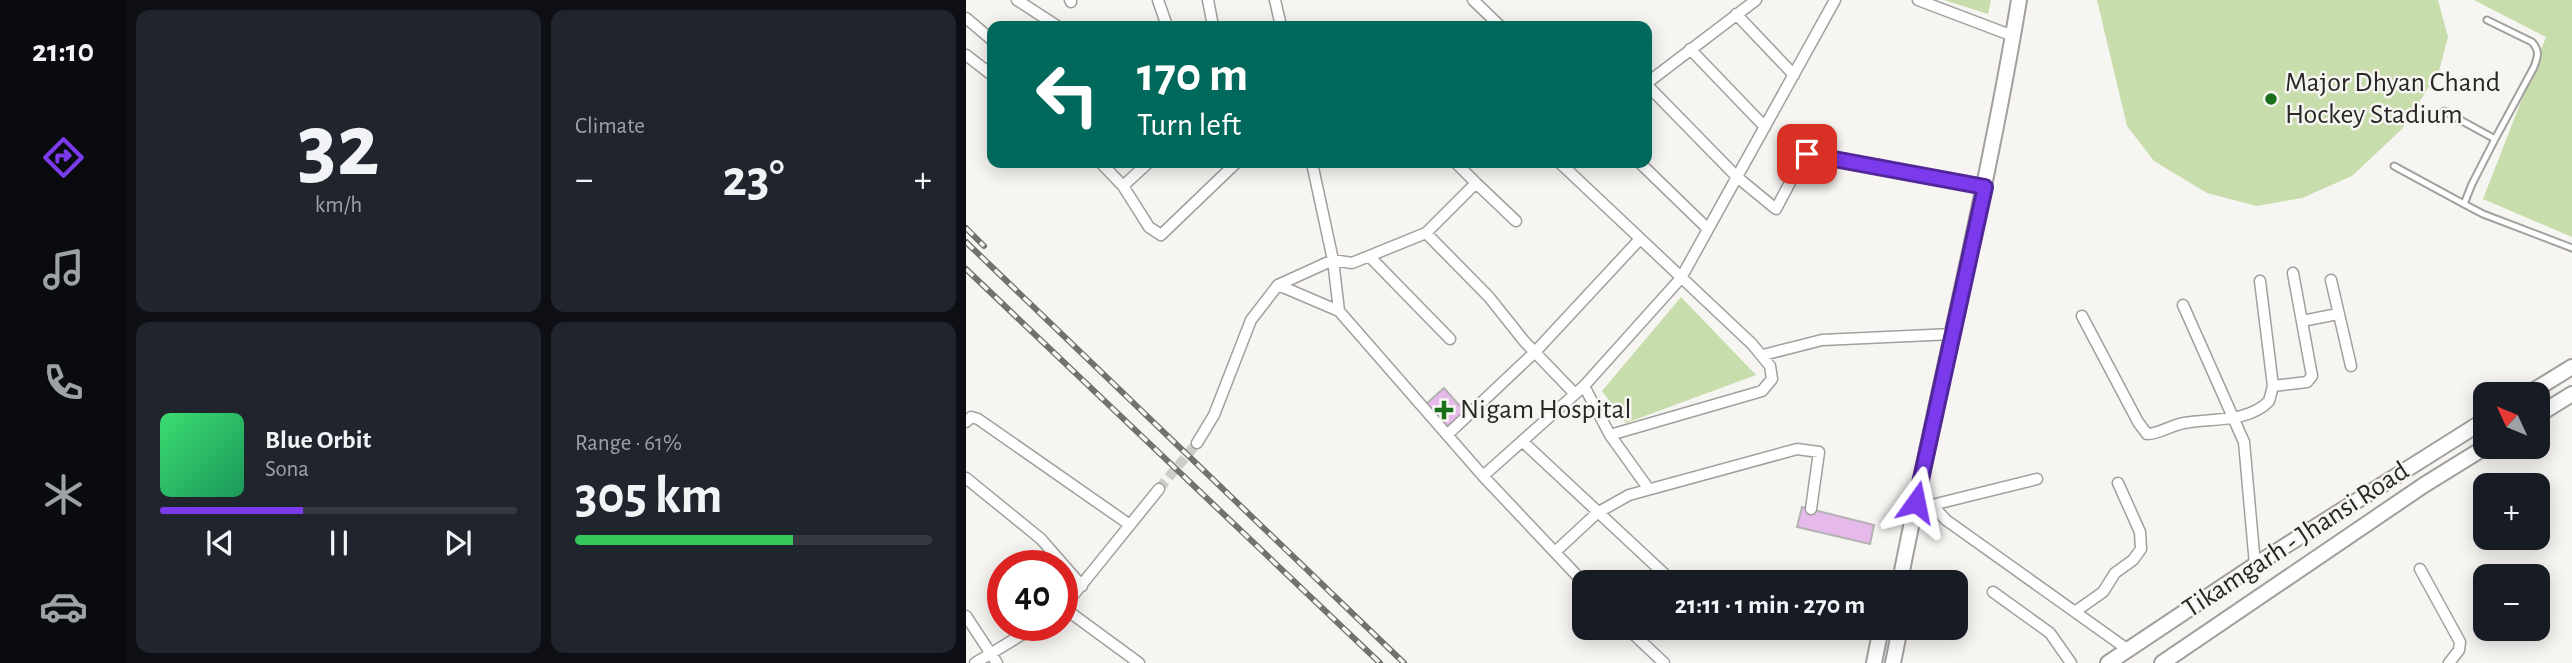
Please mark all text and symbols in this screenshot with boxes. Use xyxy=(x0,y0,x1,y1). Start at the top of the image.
text: 21:10 xyxy=(32,35,94,67)
icon: left xyxy=(1022,49,1113,140)
text: 170 m xyxy=(1137,51,1248,100)
place label: Major Dhyan Chand Hockey Stadium xyxy=(2285,69,2500,129)
marker: Major Dhyan Chand Hockey Stadium xyxy=(2263,91,2279,107)
text: 32 xyxy=(297,101,380,192)
text: Turn left xyxy=(1137,109,1241,141)
text: Climate xyxy=(575,115,645,138)
pin xyxy=(1777,124,1837,184)
icon: directions xyxy=(39,133,88,182)
icon: arrive xyxy=(1788,135,1826,173)
text: 23° xyxy=(722,153,785,205)
text: − xyxy=(575,161,593,199)
text: + xyxy=(914,161,932,199)
text: km/h xyxy=(315,194,362,217)
icon: music xyxy=(39,245,88,294)
icon: phone xyxy=(39,358,88,407)
north arrow xyxy=(2473,382,2550,458)
map controls xyxy=(2473,382,2550,641)
place label: Nigam Hospital xyxy=(1460,396,1631,424)
marker: Nigam Hospital xyxy=(1434,400,1454,420)
text: Blue Orbit xyxy=(265,427,371,453)
text: Range · 61% xyxy=(575,432,682,455)
street label: Tikamgarh - Jhansi Road xyxy=(2178,457,2414,623)
text: Sona xyxy=(265,458,309,481)
position arrow xyxy=(1879,465,1953,539)
icon: climate xyxy=(39,470,88,519)
text: 305 km xyxy=(575,470,723,522)
button: + xyxy=(2473,473,2550,550)
icon: previous xyxy=(201,524,239,562)
icon: pause xyxy=(320,524,358,562)
icon: next xyxy=(439,524,477,562)
speed limit sign: 40 xyxy=(987,550,1078,641)
button: − xyxy=(2473,564,2550,641)
icon: car xyxy=(39,582,88,631)
text: 21:11 · 1 min · 270 m xyxy=(1675,592,1865,618)

